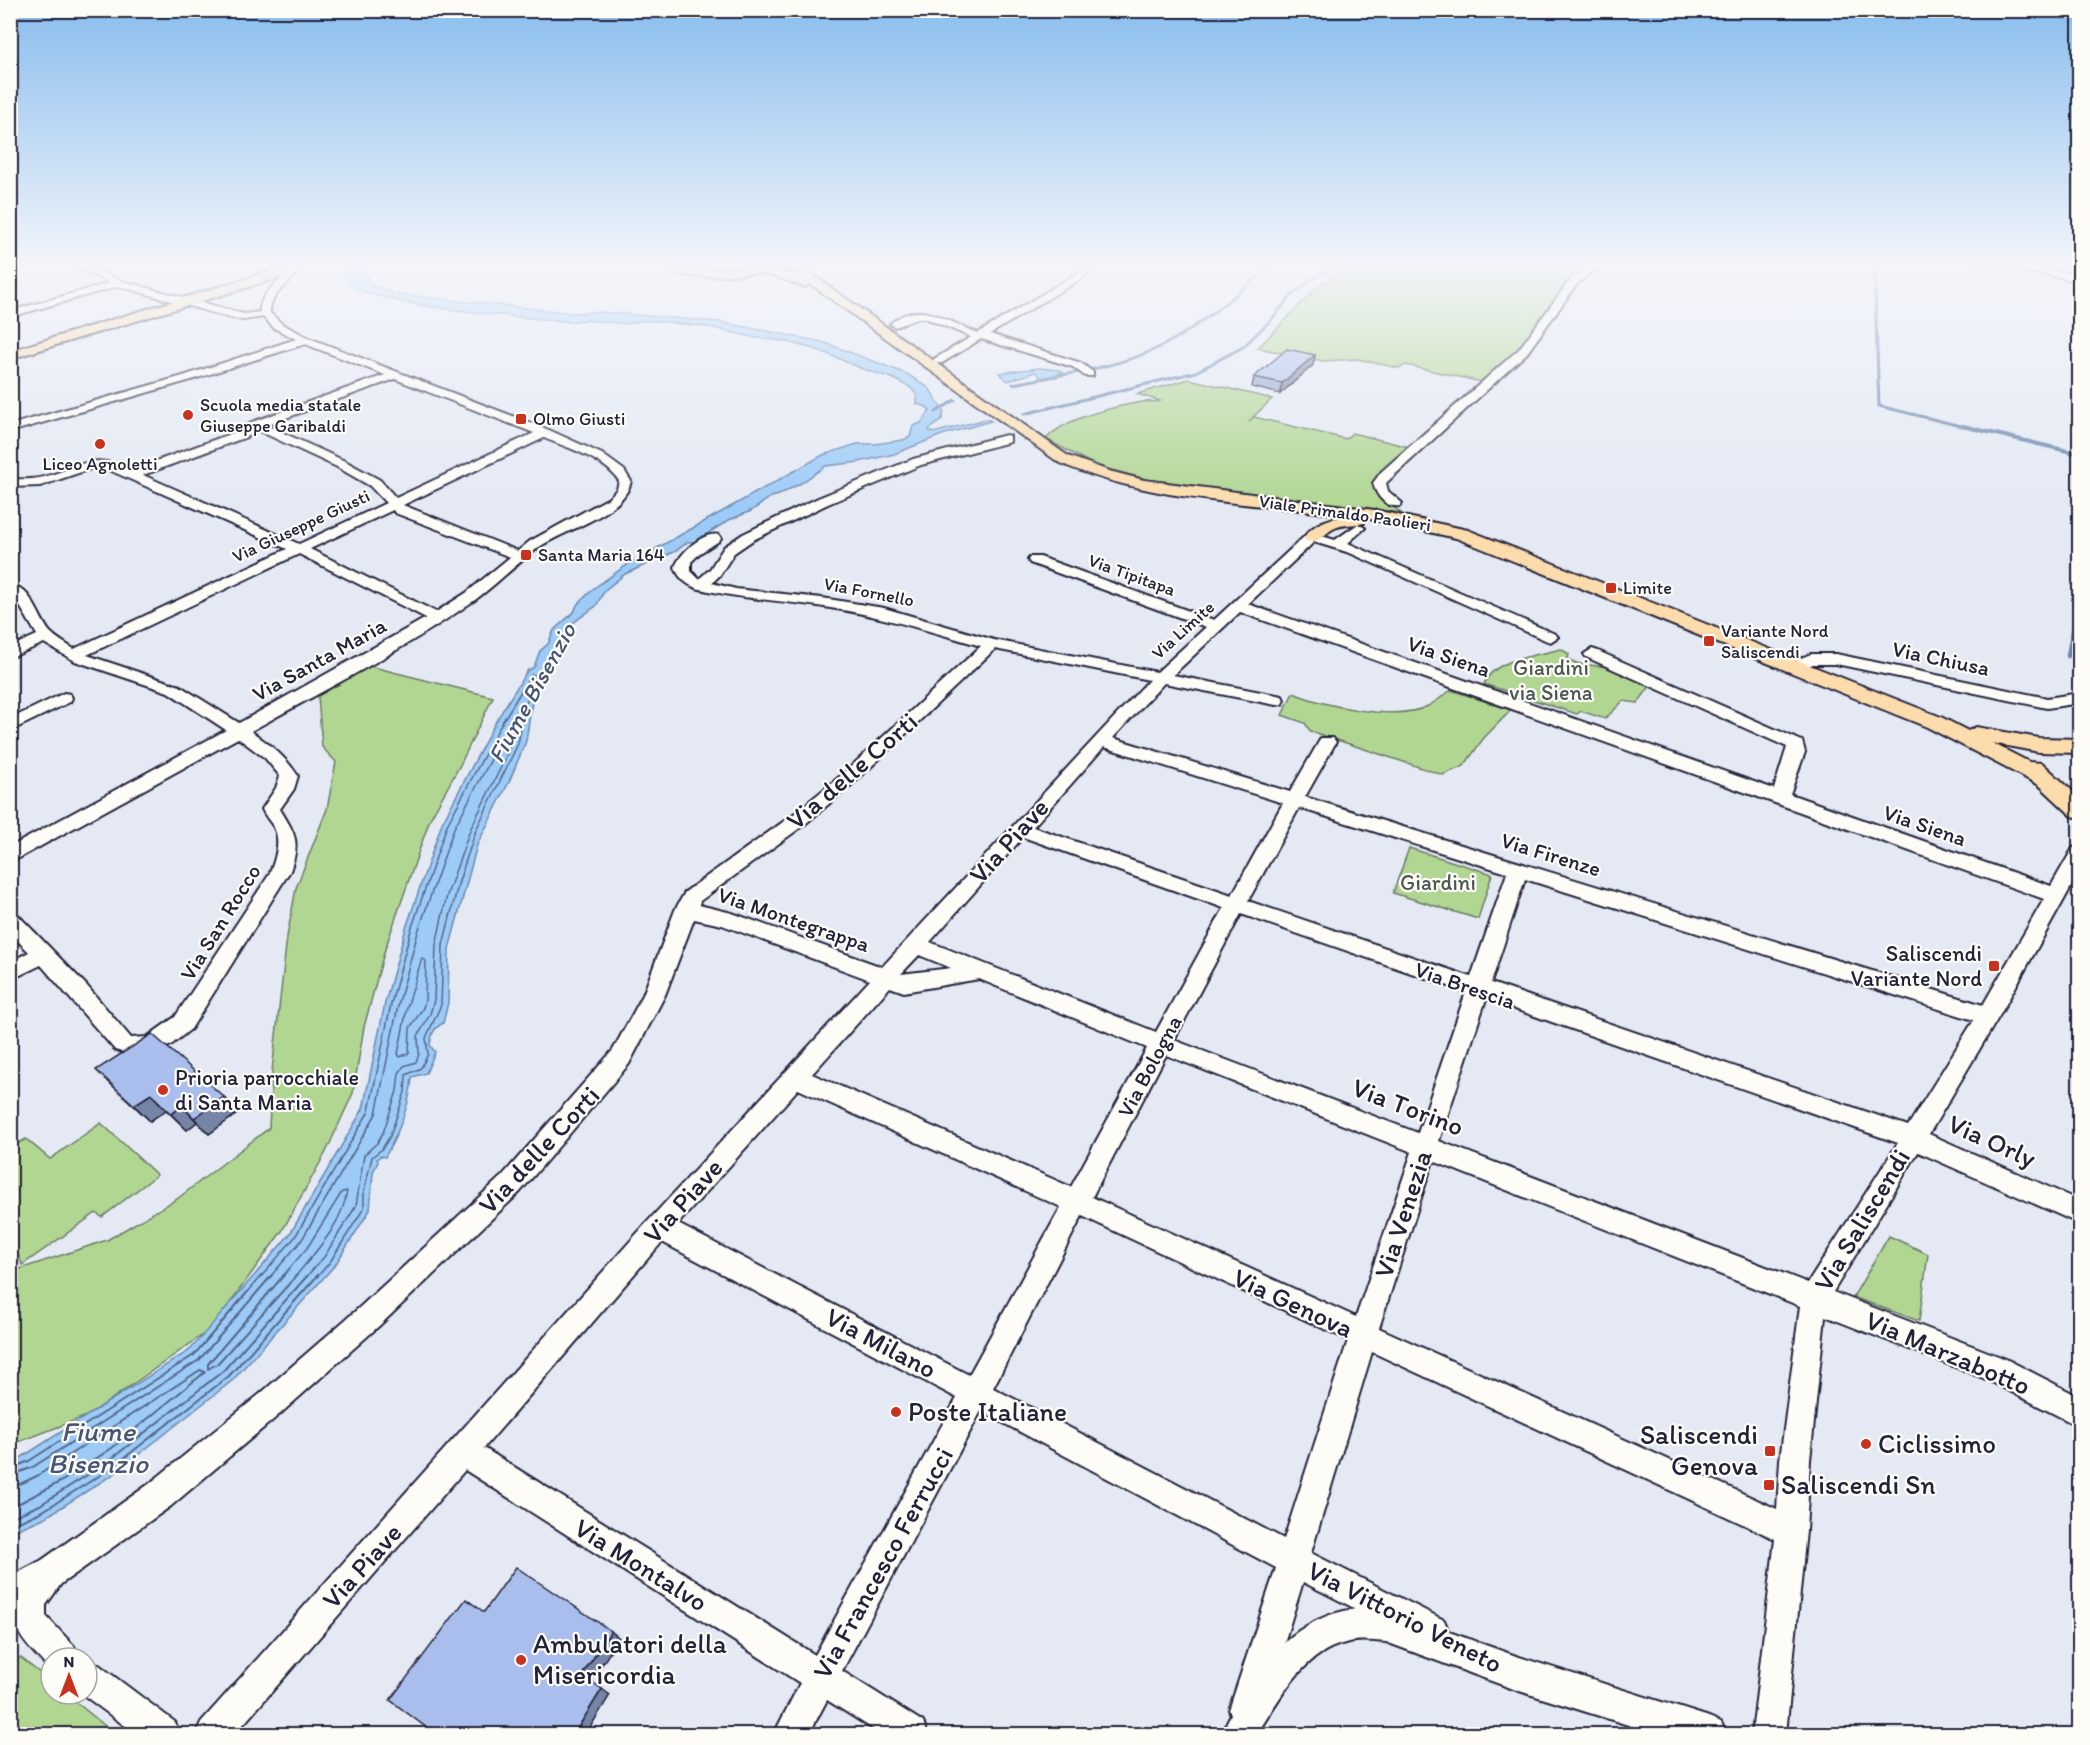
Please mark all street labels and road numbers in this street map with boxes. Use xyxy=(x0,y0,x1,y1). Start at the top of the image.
street label: Via Giuseppe Giusti xyxy=(229,485,373,567)
street label: Viale Primaldo Paolieri xyxy=(1257,490,1433,536)
street label: Via Tipitapa xyxy=(1085,549,1179,601)
street label: Via Fornello xyxy=(822,572,916,612)
street label: Via Limite xyxy=(1147,596,1219,664)
street label: Via Santa Maria xyxy=(248,611,391,707)
street label: Via Siena xyxy=(1404,630,1494,683)
street label: Via Chiusa xyxy=(1890,635,1992,682)
street label: Via delle Corti xyxy=(779,705,924,837)
street label: Via Piave xyxy=(962,791,1056,890)
street label: Via Siena xyxy=(1880,799,1970,852)
street label: Via Firenze xyxy=(1498,827,1604,882)
street label: Via San Rocco xyxy=(174,859,267,985)
street label: Via Montegrappa xyxy=(714,881,874,958)
street label: Via Brescia xyxy=(1411,956,1519,1015)
street label: Via Bologna xyxy=(1111,1011,1188,1122)
street label: Via Torino xyxy=(1348,1070,1469,1143)
street label: Via delle Corti xyxy=(471,1079,606,1221)
street label: Via Orly xyxy=(1943,1107,2042,1175)
street label: Via Saliscendi xyxy=(1806,1143,1917,1297)
street label: Via Venezia xyxy=(1366,1146,1439,1282)
street label: Via Piave xyxy=(636,1151,730,1250)
street label: Via Genova xyxy=(1228,1260,1358,1345)
street label: Via Milano xyxy=(820,1300,942,1385)
street label: Via Marzabotto xyxy=(1861,1303,2036,1402)
street label: Via Francesco Ferrucci xyxy=(805,1441,960,1684)
street label: Via Montalvo xyxy=(569,1511,714,1619)
street label: Via Piave xyxy=(315,1516,409,1615)
street label: Via Vittorio Veneto xyxy=(1302,1553,1508,1680)

